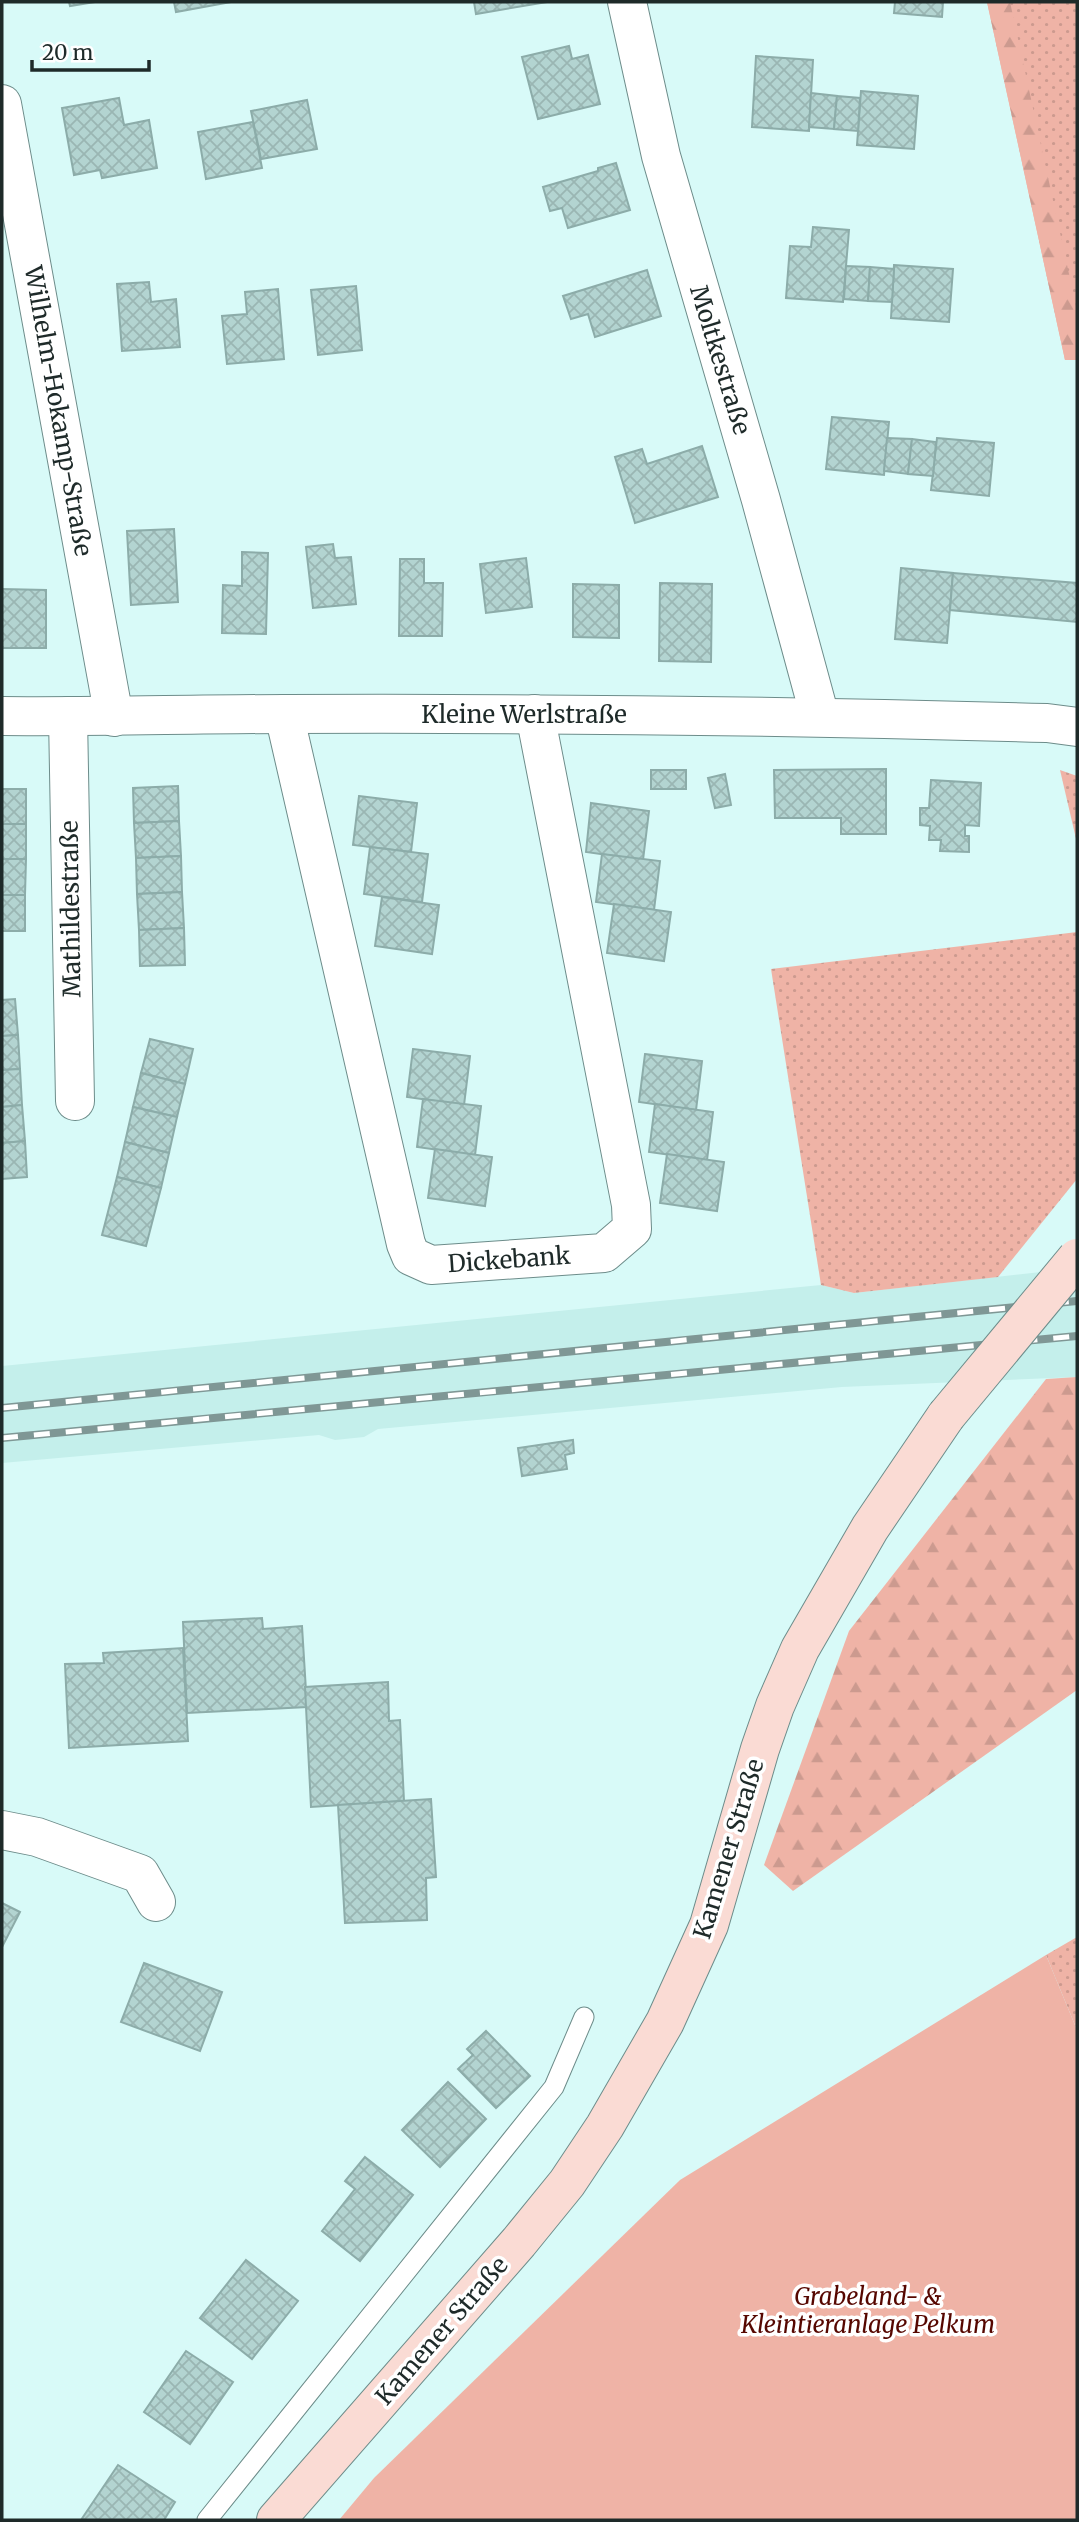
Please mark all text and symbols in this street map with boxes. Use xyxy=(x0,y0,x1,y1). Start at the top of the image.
scale bar xyxy=(32,28,149,72)
text: 20 m xyxy=(42,39,94,66)
street label: Wilhelm-Hokamp-Straße xyxy=(18,262,99,558)
street label: Moltkestraße xyxy=(683,282,758,438)
street label: Kleine Werlstraße xyxy=(421,699,627,730)
street label: Mathildestraße xyxy=(53,820,88,998)
street label: Dickebank xyxy=(446,1240,572,1279)
street label: Kamener Straße xyxy=(686,1755,771,1943)
street label: Kamener Straße xyxy=(369,2250,515,2411)
park label: Grabeland- & Kleintieranlage Pelkum xyxy=(740,2281,995,2340)

